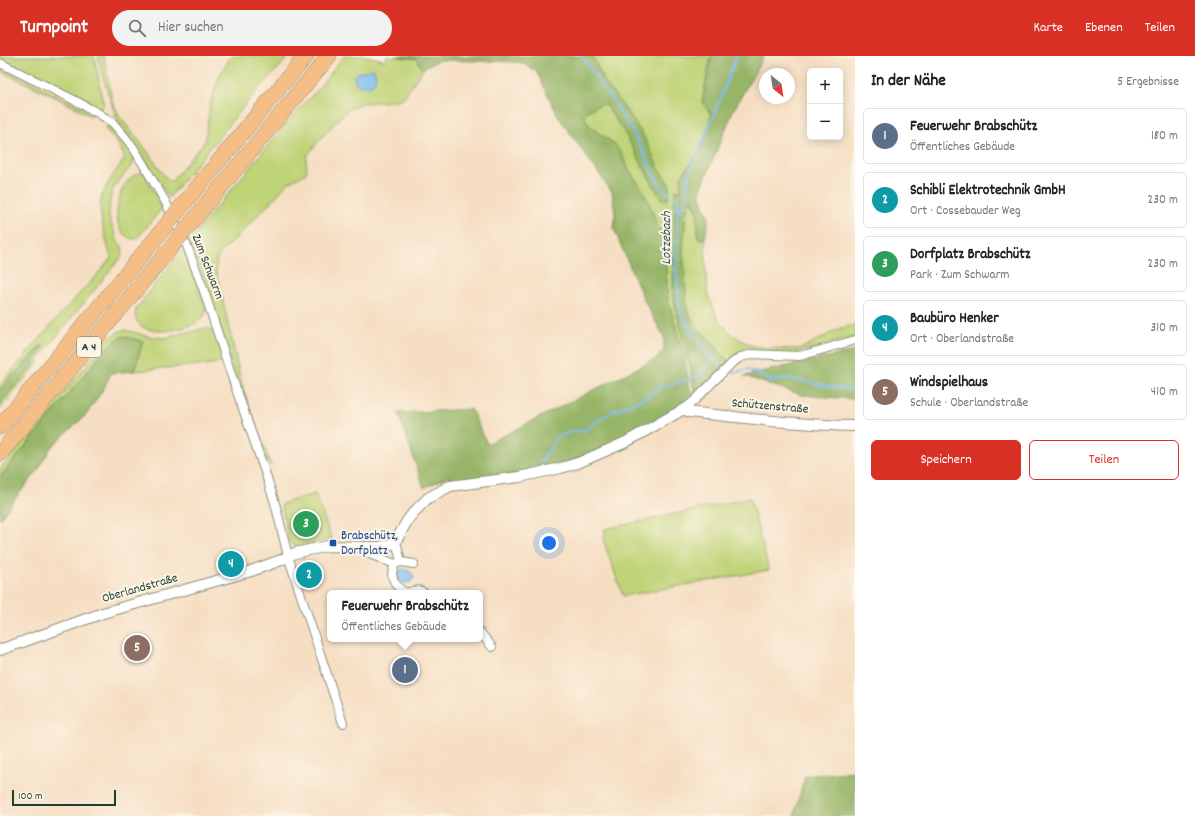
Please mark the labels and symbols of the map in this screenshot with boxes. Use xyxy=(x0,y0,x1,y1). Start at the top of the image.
north arrow xyxy=(759,68,795,104)
water label: Lotzebach xyxy=(657,211,677,265)
street label: Zum Schwarm xyxy=(186,232,228,302)
road number: A 4 xyxy=(77,337,101,357)
street label: Schützenstraße xyxy=(731,394,809,420)
pin: 3 xyxy=(293,509,319,539)
place label: Brabschütz, Dorfplatz xyxy=(341,527,398,561)
your location xyxy=(539,533,559,553)
marker: Brabschütz, Dorfplatz xyxy=(328,538,338,548)
pin: 4 xyxy=(218,549,244,579)
pin: 2 xyxy=(296,560,322,590)
street label: Oberlandstraße xyxy=(100,569,180,609)
pin: 5 xyxy=(124,633,150,663)
pin: 1 xyxy=(392,655,418,685)
scale bar xyxy=(12,788,116,807)

